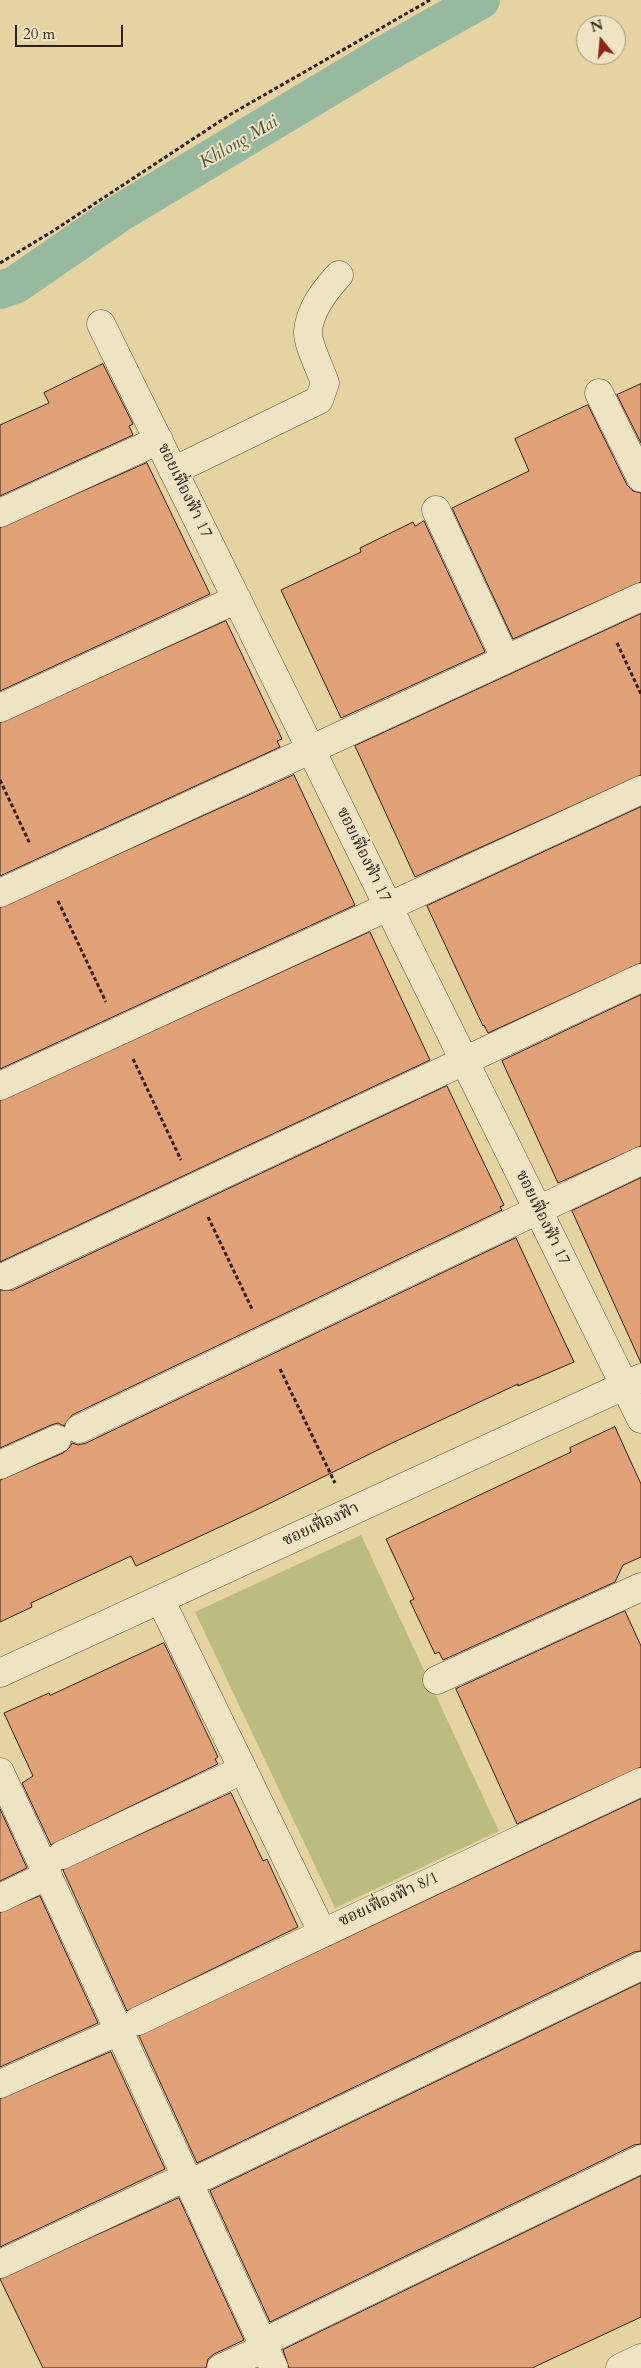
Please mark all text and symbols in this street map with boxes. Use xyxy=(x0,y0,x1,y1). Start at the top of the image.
scale bar xyxy=(18,15,125,47)
north arrow xyxy=(576,15,626,65)
text: N xyxy=(588,15,605,37)
text: 20 m xyxy=(23,24,55,44)
water label: Khlong Mai xyxy=(196,112,282,174)
street label: ซอยเฟื่องฟ้า 17 xyxy=(153,441,215,541)
street label: ซอยเฟื่องฟ้า 17 xyxy=(332,805,394,905)
street label: ซอยเฟื่องฟ้า 17 xyxy=(511,1168,573,1268)
street label: ซอยเฟื่องฟ้า xyxy=(280,1499,362,1551)
street label: ซอยเฟื่องฟ้า 8/1 xyxy=(336,1868,442,1932)

